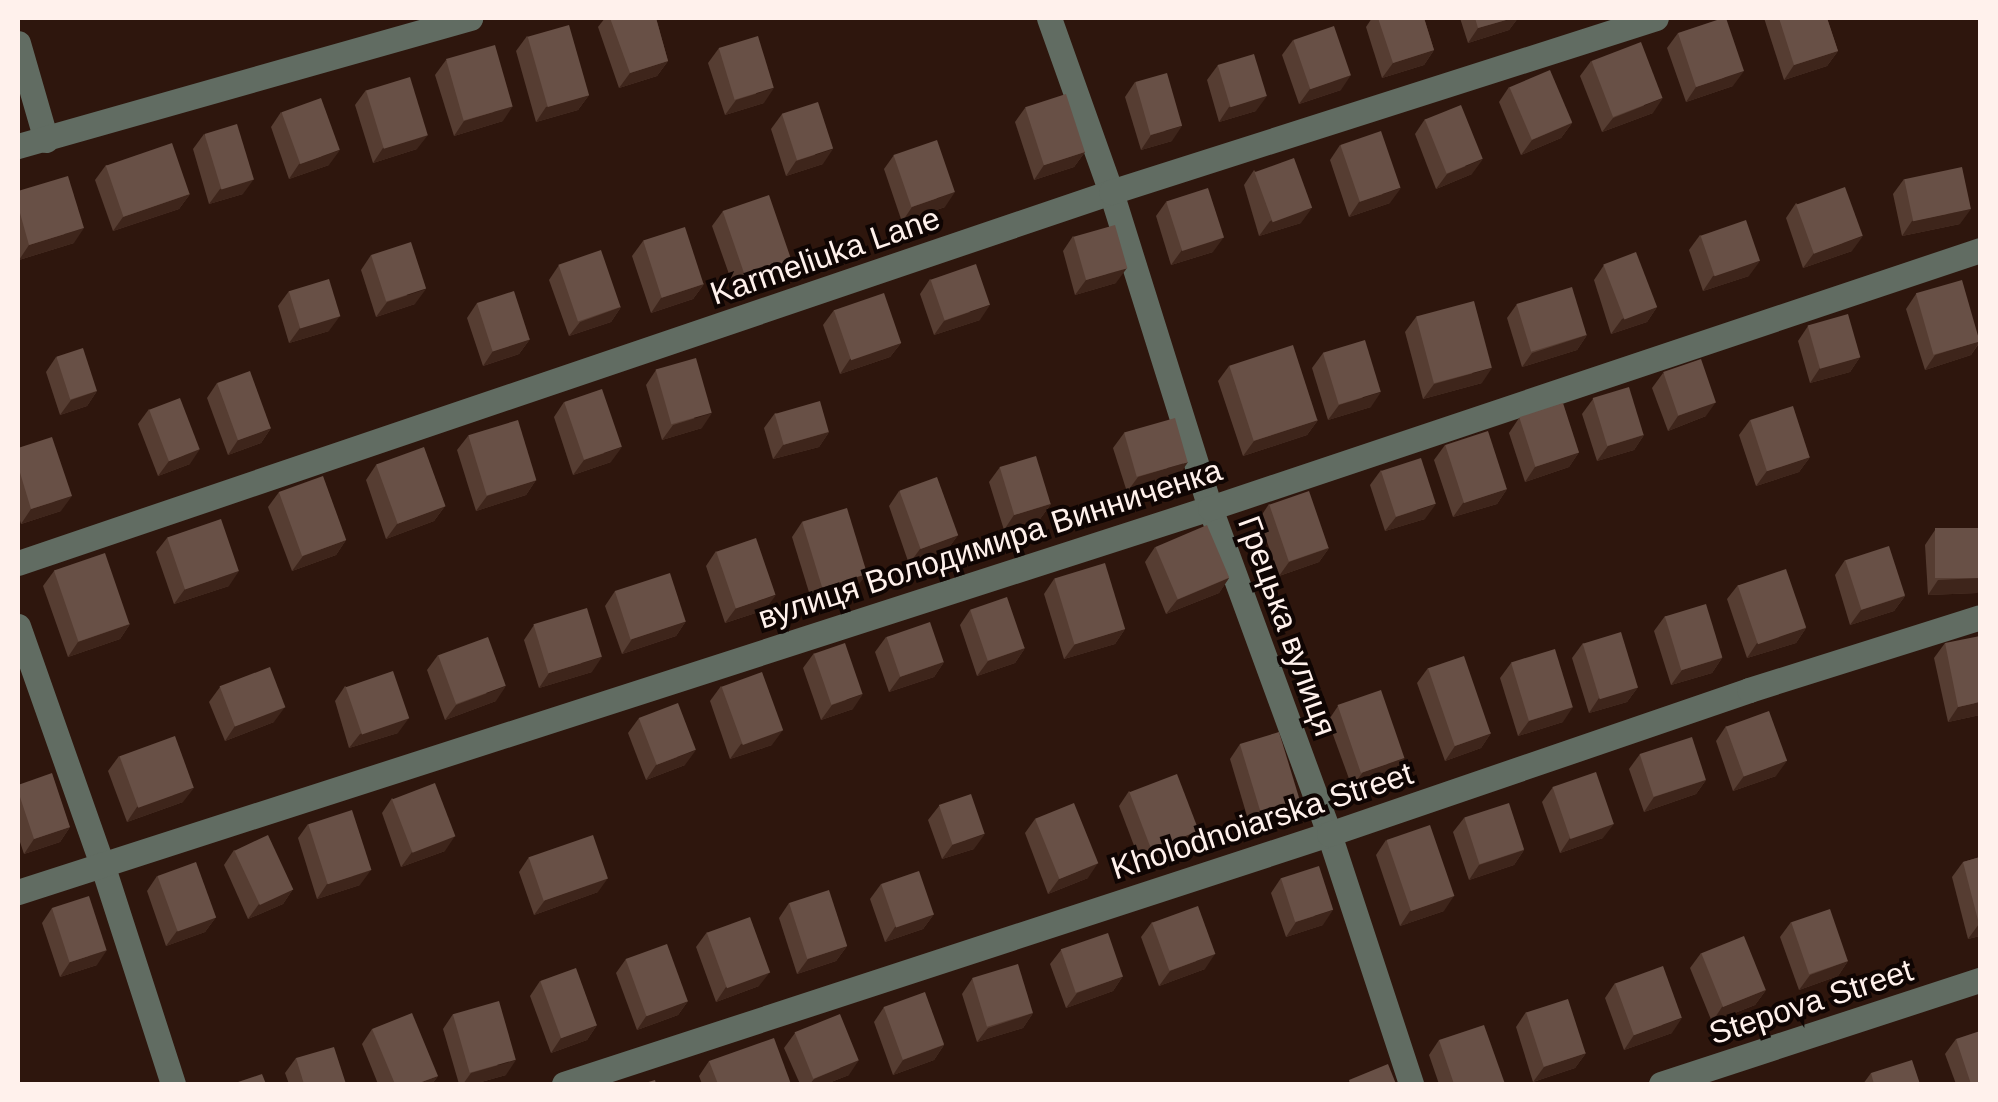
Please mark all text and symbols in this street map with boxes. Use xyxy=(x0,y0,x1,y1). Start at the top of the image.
street label: Karmeliuka Lane xyxy=(705,199,945,313)
street label: вулиця Володимира Винниченка xyxy=(753,451,1227,637)
street label: Грецька вулиця xyxy=(1229,511,1345,741)
street label: Kholodnoiarska Street xyxy=(1106,754,1418,888)
street label: Stepova Street xyxy=(1704,951,1918,1053)

